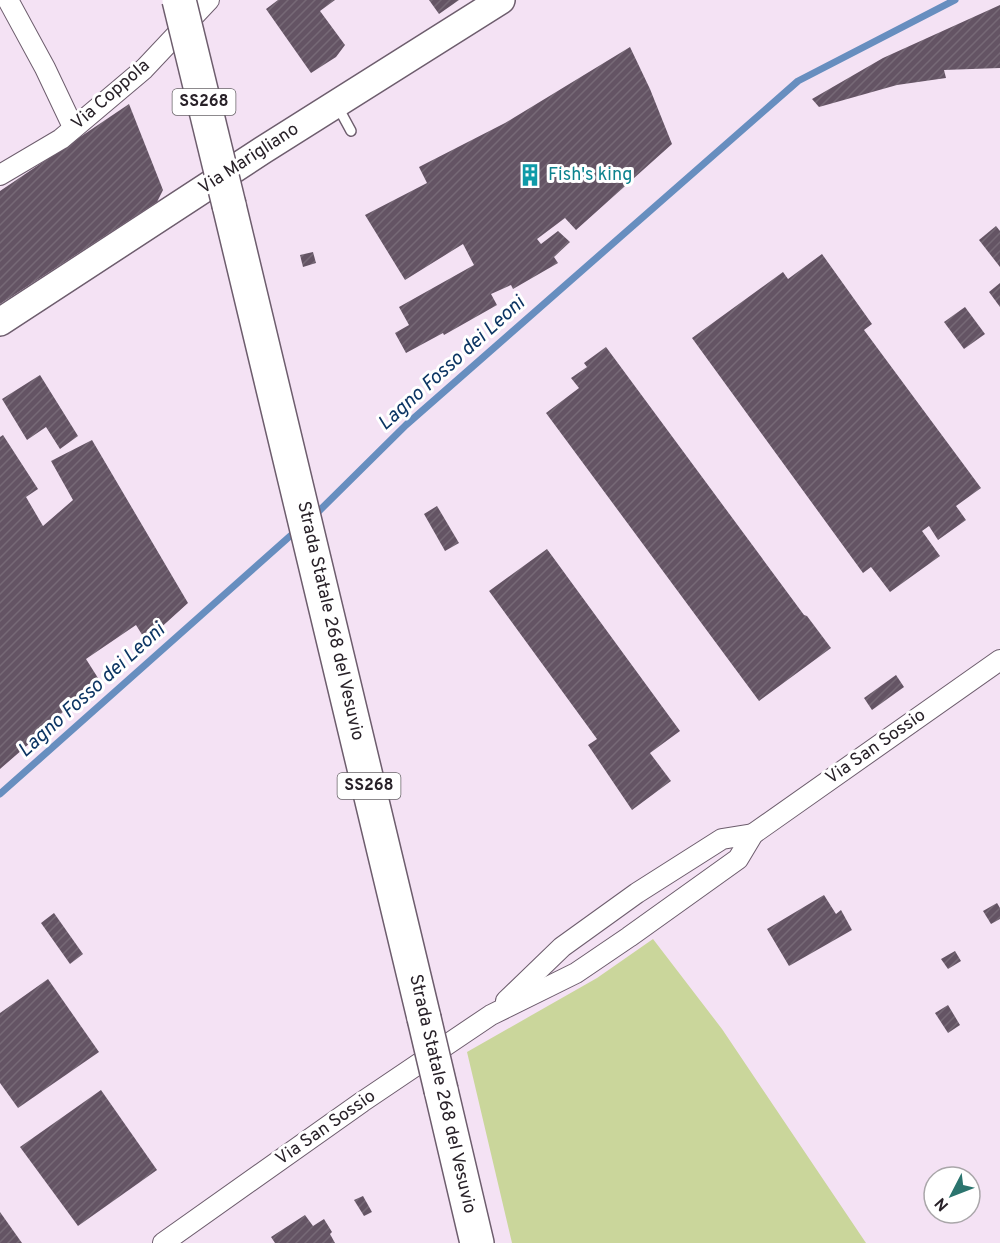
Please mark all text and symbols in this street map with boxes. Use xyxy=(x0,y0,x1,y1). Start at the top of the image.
street label: Via Coppola xyxy=(67,55,155,135)
road number: SS268 xyxy=(172,89,236,115)
street label: Via Marigliano xyxy=(195,118,303,200)
building icon: Fish's king xyxy=(517,162,543,188)
place label: Fish's king xyxy=(548,164,632,187)
water label: Lagno Fosso dei Leoni xyxy=(373,290,532,437)
street label: Strada Statale 268 del Vesuvio xyxy=(291,499,369,743)
water label: Lagno Fosso dei Leoni xyxy=(13,617,172,764)
street label: Via San Sossio xyxy=(822,704,930,790)
road number: SS268 xyxy=(338,773,400,799)
street label: Strada Statale 268 del Vesuvio xyxy=(403,972,481,1216)
street label: Via San Sossio xyxy=(272,1085,380,1171)
north arrow xyxy=(922,1165,982,1225)
text: N xyxy=(931,1193,954,1215)

